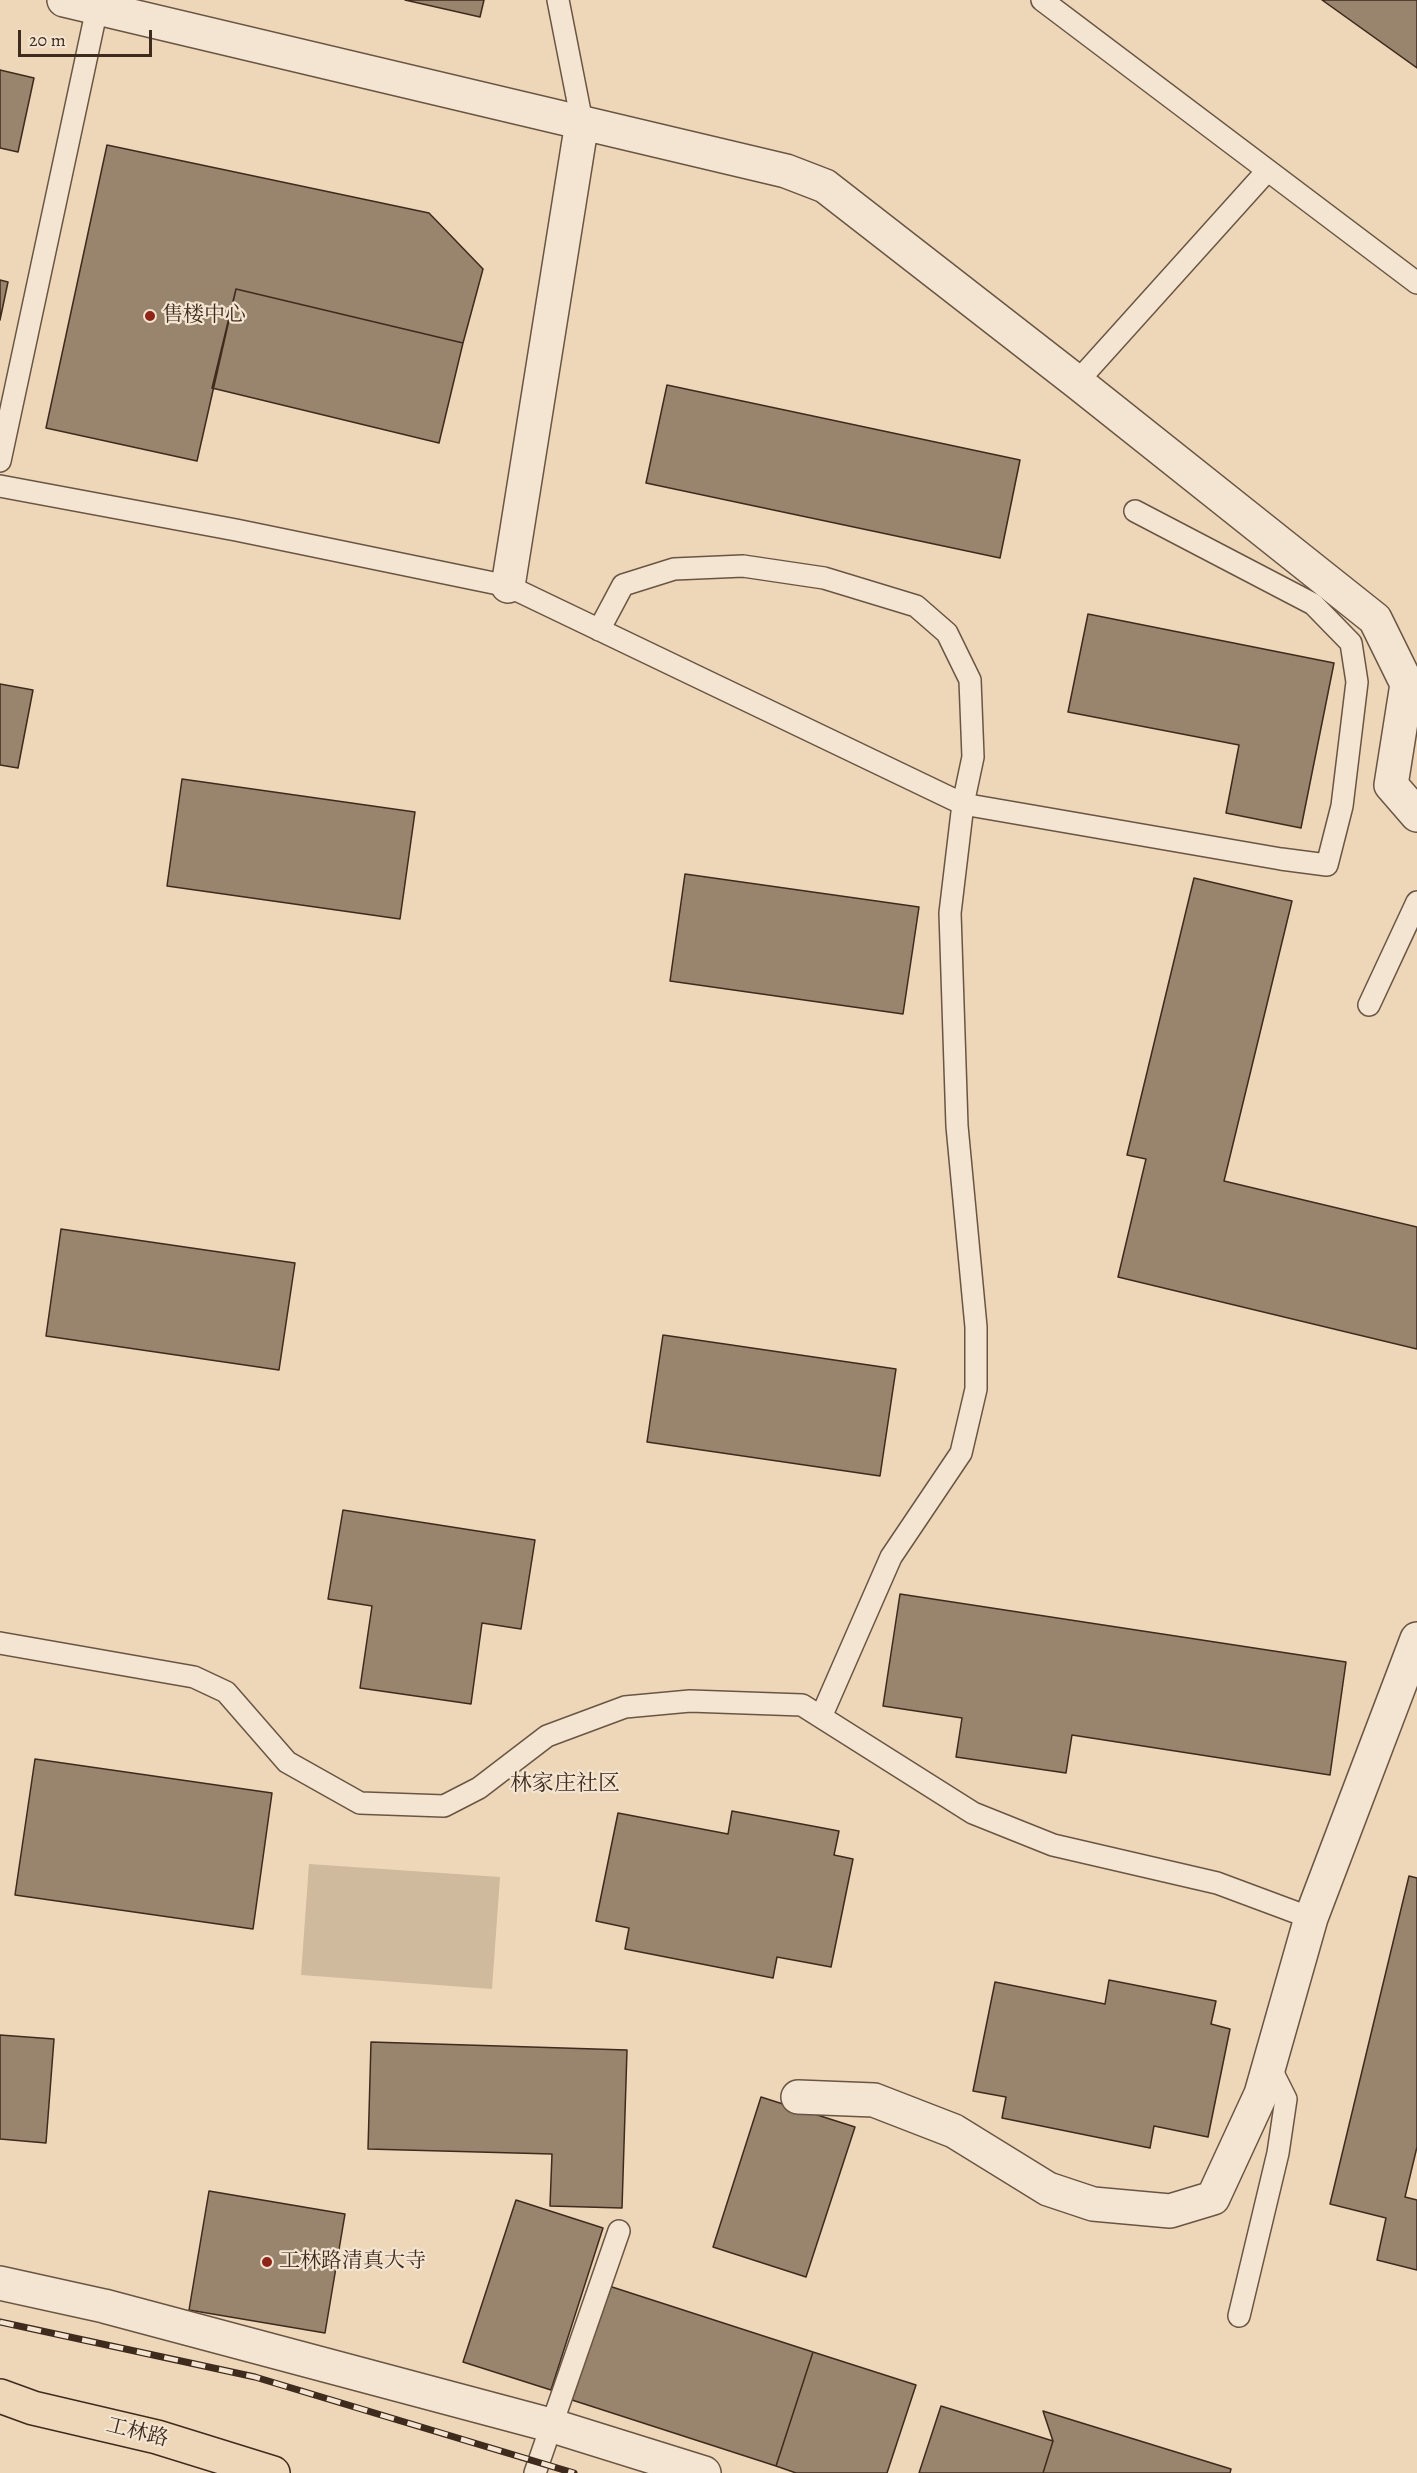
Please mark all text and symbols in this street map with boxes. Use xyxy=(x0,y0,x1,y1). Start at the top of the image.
scale bar xyxy=(21,18,154,56)
text: 20 m xyxy=(29,28,66,52)
place label: 售楼中心 xyxy=(162,303,246,329)
marker: 售楼中心 xyxy=(143,309,157,323)
district label: 林家庄社区 xyxy=(510,1772,620,1798)
place label: 工林路清真大寺 xyxy=(279,2249,426,2275)
marker: 工林路清真大寺 xyxy=(260,2255,274,2269)
street label: 工林路 xyxy=(103,2413,171,2453)

